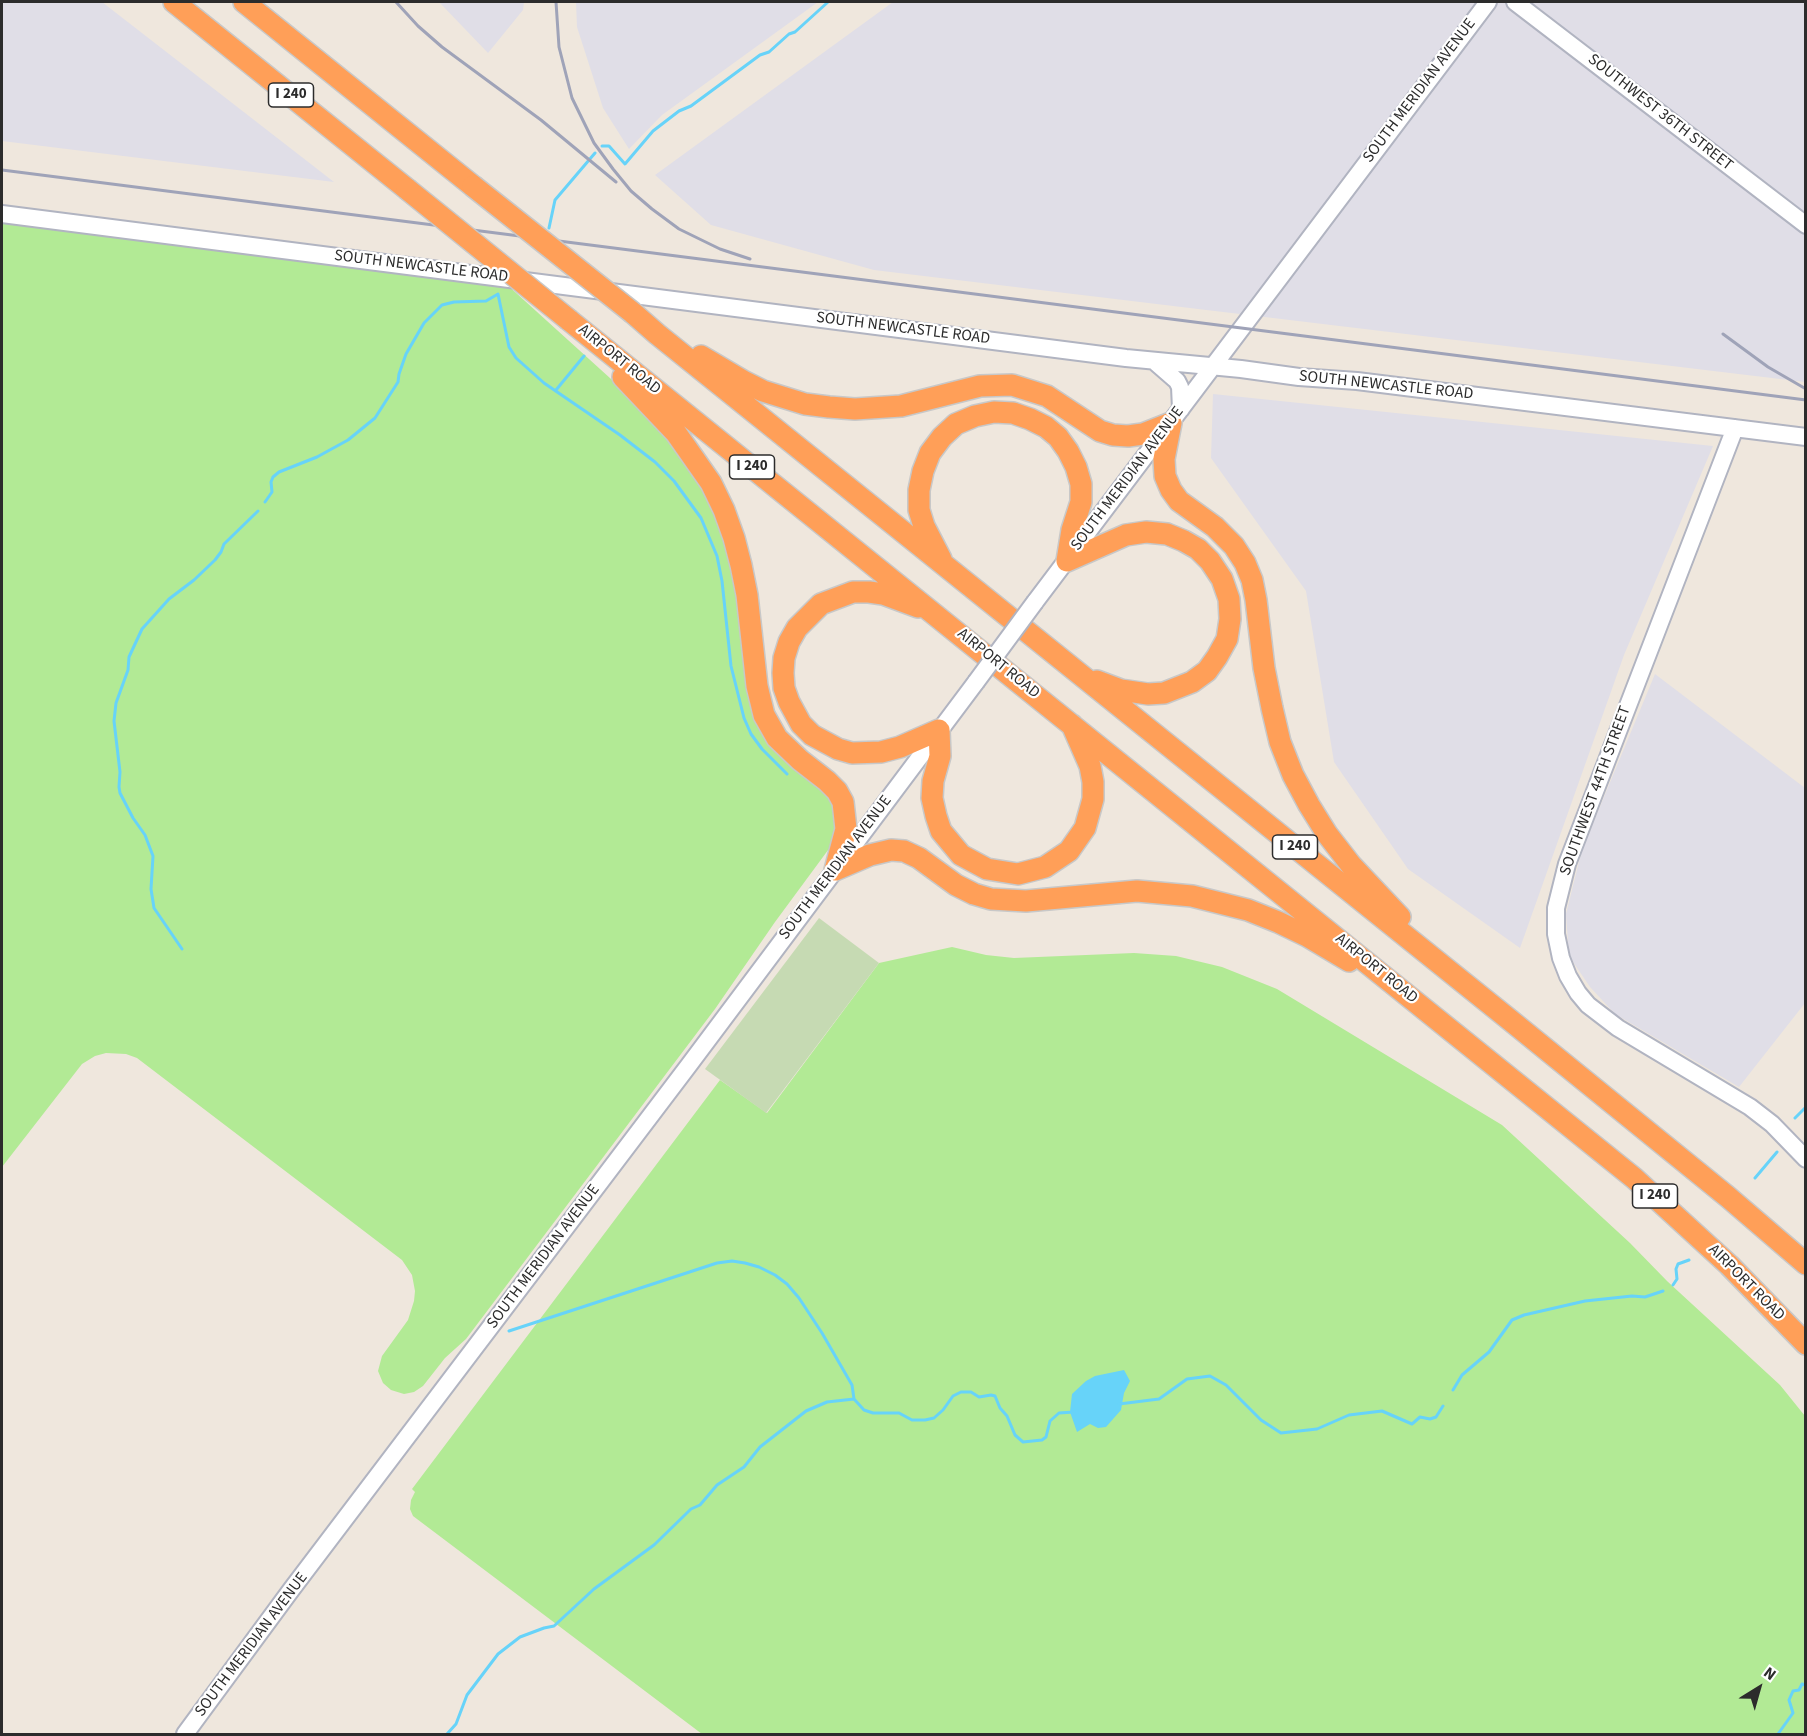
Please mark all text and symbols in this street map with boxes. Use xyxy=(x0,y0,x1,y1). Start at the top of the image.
street label: SOUTH MERIDIAN AVENUE xyxy=(1359,15,1481,167)
street label: SOUTHWEST 36TH STREET xyxy=(1584,50,1736,176)
road number: I 240 xyxy=(268,83,314,107)
street label: SOUTH NEWCASTLE ROAD xyxy=(333,247,509,287)
street label: SOUTH NEWCASTLE ROAD xyxy=(815,309,991,349)
street label: AIRPORT ROAD xyxy=(574,321,664,399)
street label: SOUTH NEWCASTLE ROAD xyxy=(1298,367,1474,405)
street label: SOUTH MERIDIAN AVENUE xyxy=(1067,403,1189,555)
road number: I 240 xyxy=(730,455,774,479)
street label: AIRPORT ROAD xyxy=(953,625,1043,703)
street label: SOUTHWEST 44TH STREET xyxy=(1556,704,1636,878)
street label: SOUTH MERIDIAN AVENUE xyxy=(775,792,897,944)
road number: I 240 xyxy=(1272,835,1318,859)
street label: AIRPORT ROAD xyxy=(1331,930,1421,1008)
street label: SOUTH MERIDIAN AVENUE xyxy=(483,1181,605,1333)
road number: I 240 xyxy=(1632,1184,1678,1208)
street label: AIRPORT ROAD xyxy=(1704,1241,1788,1325)
street label: SOUTH MERIDIAN AVENUE xyxy=(191,1569,313,1721)
north arrow xyxy=(1729,1658,1789,1718)
text: N xyxy=(1759,1662,1781,1686)

